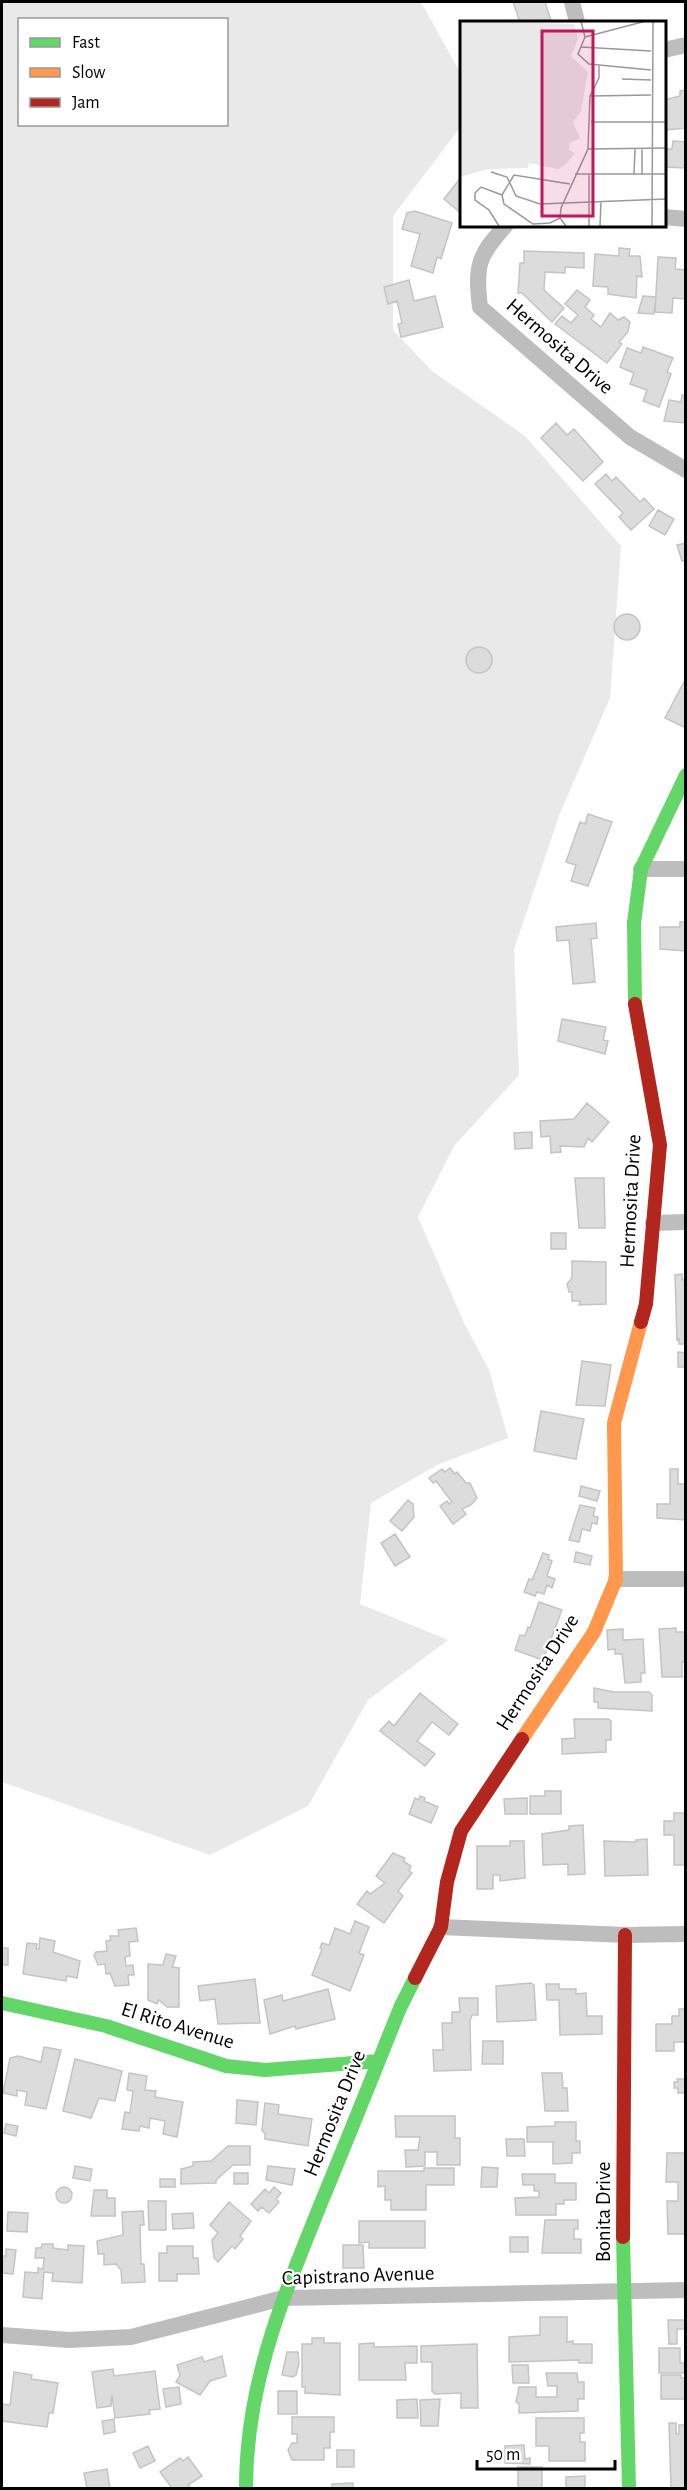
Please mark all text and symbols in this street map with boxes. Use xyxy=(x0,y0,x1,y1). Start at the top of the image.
legend xyxy=(18,18,228,126)
inset map xyxy=(460,21,666,226)
text: Fast xyxy=(72,34,100,52)
text: Slow xyxy=(72,64,105,82)
text: Jam xyxy=(72,94,100,112)
street label: Hermosita Drive xyxy=(502,295,617,398)
street label: Hermosita Drive xyxy=(617,1134,644,1268)
street label: Hermosita Drive xyxy=(492,1610,583,1734)
street label: El Rito Avenue xyxy=(119,1998,237,2053)
street label: Hermosita Drive xyxy=(300,2047,369,2179)
street label: Bonita Drive xyxy=(593,2162,614,2262)
street label: Capistrano Avenue xyxy=(281,2262,435,2289)
scale bar xyxy=(477,2433,615,2471)
text: 50 m xyxy=(486,2446,520,2464)

